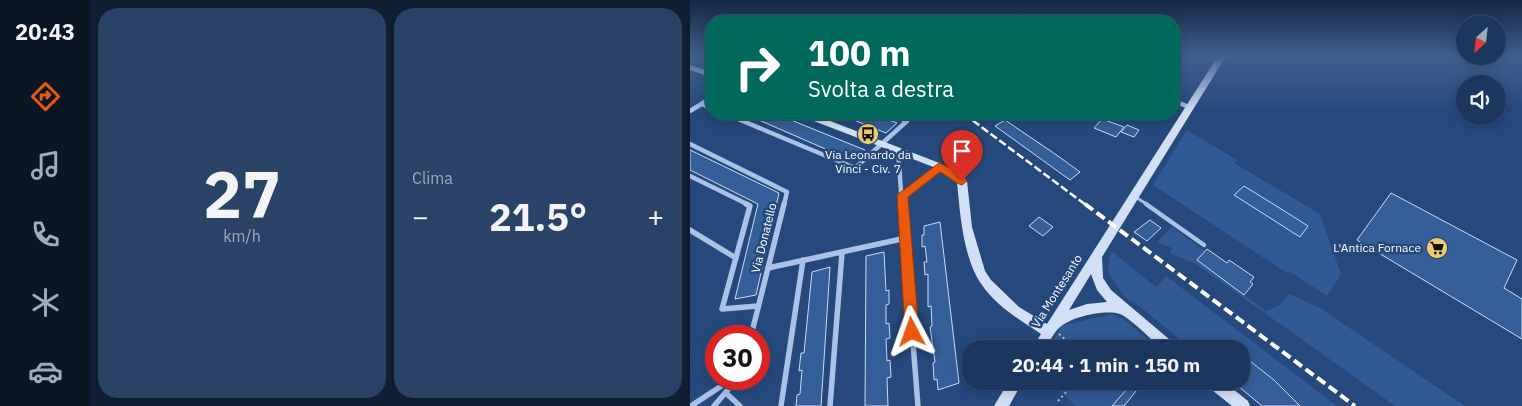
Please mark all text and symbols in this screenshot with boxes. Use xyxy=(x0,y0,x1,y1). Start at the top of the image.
north arrow xyxy=(1456,15,1506,65)
map controls xyxy=(1456,15,1506,125)
text: 20:43 xyxy=(15,17,75,46)
text: 100 m xyxy=(808,30,911,76)
icon: right xyxy=(725,35,790,100)
text: Svolta a destra xyxy=(808,74,954,103)
button: sound xyxy=(1456,75,1506,125)
icon: directions xyxy=(28,79,63,114)
bus stop icon: Via Leonardo da Vinci - Civ. 7 xyxy=(856,122,880,146)
pin xyxy=(941,130,983,181)
icon: arrive xyxy=(948,137,976,165)
place label: Via Leonardo da Vinci - Civ. 7 xyxy=(825,147,912,176)
icon: music xyxy=(28,148,63,183)
text: 27 xyxy=(203,151,281,236)
text: Clima xyxy=(412,168,453,188)
text: 21.5° xyxy=(489,192,587,241)
text: − xyxy=(412,198,429,235)
text: + xyxy=(647,198,664,235)
street label: Via Donatello xyxy=(748,201,780,274)
icon: phone xyxy=(28,217,63,252)
text: km/h xyxy=(223,226,261,246)
supermarket icon: L'Antica Fornace xyxy=(1425,236,1449,260)
place label: L'Antica Fornace xyxy=(1333,240,1421,255)
street label: Via Montesanto xyxy=(1028,251,1085,330)
icon: climate xyxy=(28,285,63,320)
position arrow xyxy=(885,305,937,357)
speed limit sign: 30 xyxy=(705,325,770,390)
text: 20:44 · 1 min · 150 m xyxy=(1012,353,1200,377)
icon: car xyxy=(28,354,63,389)

